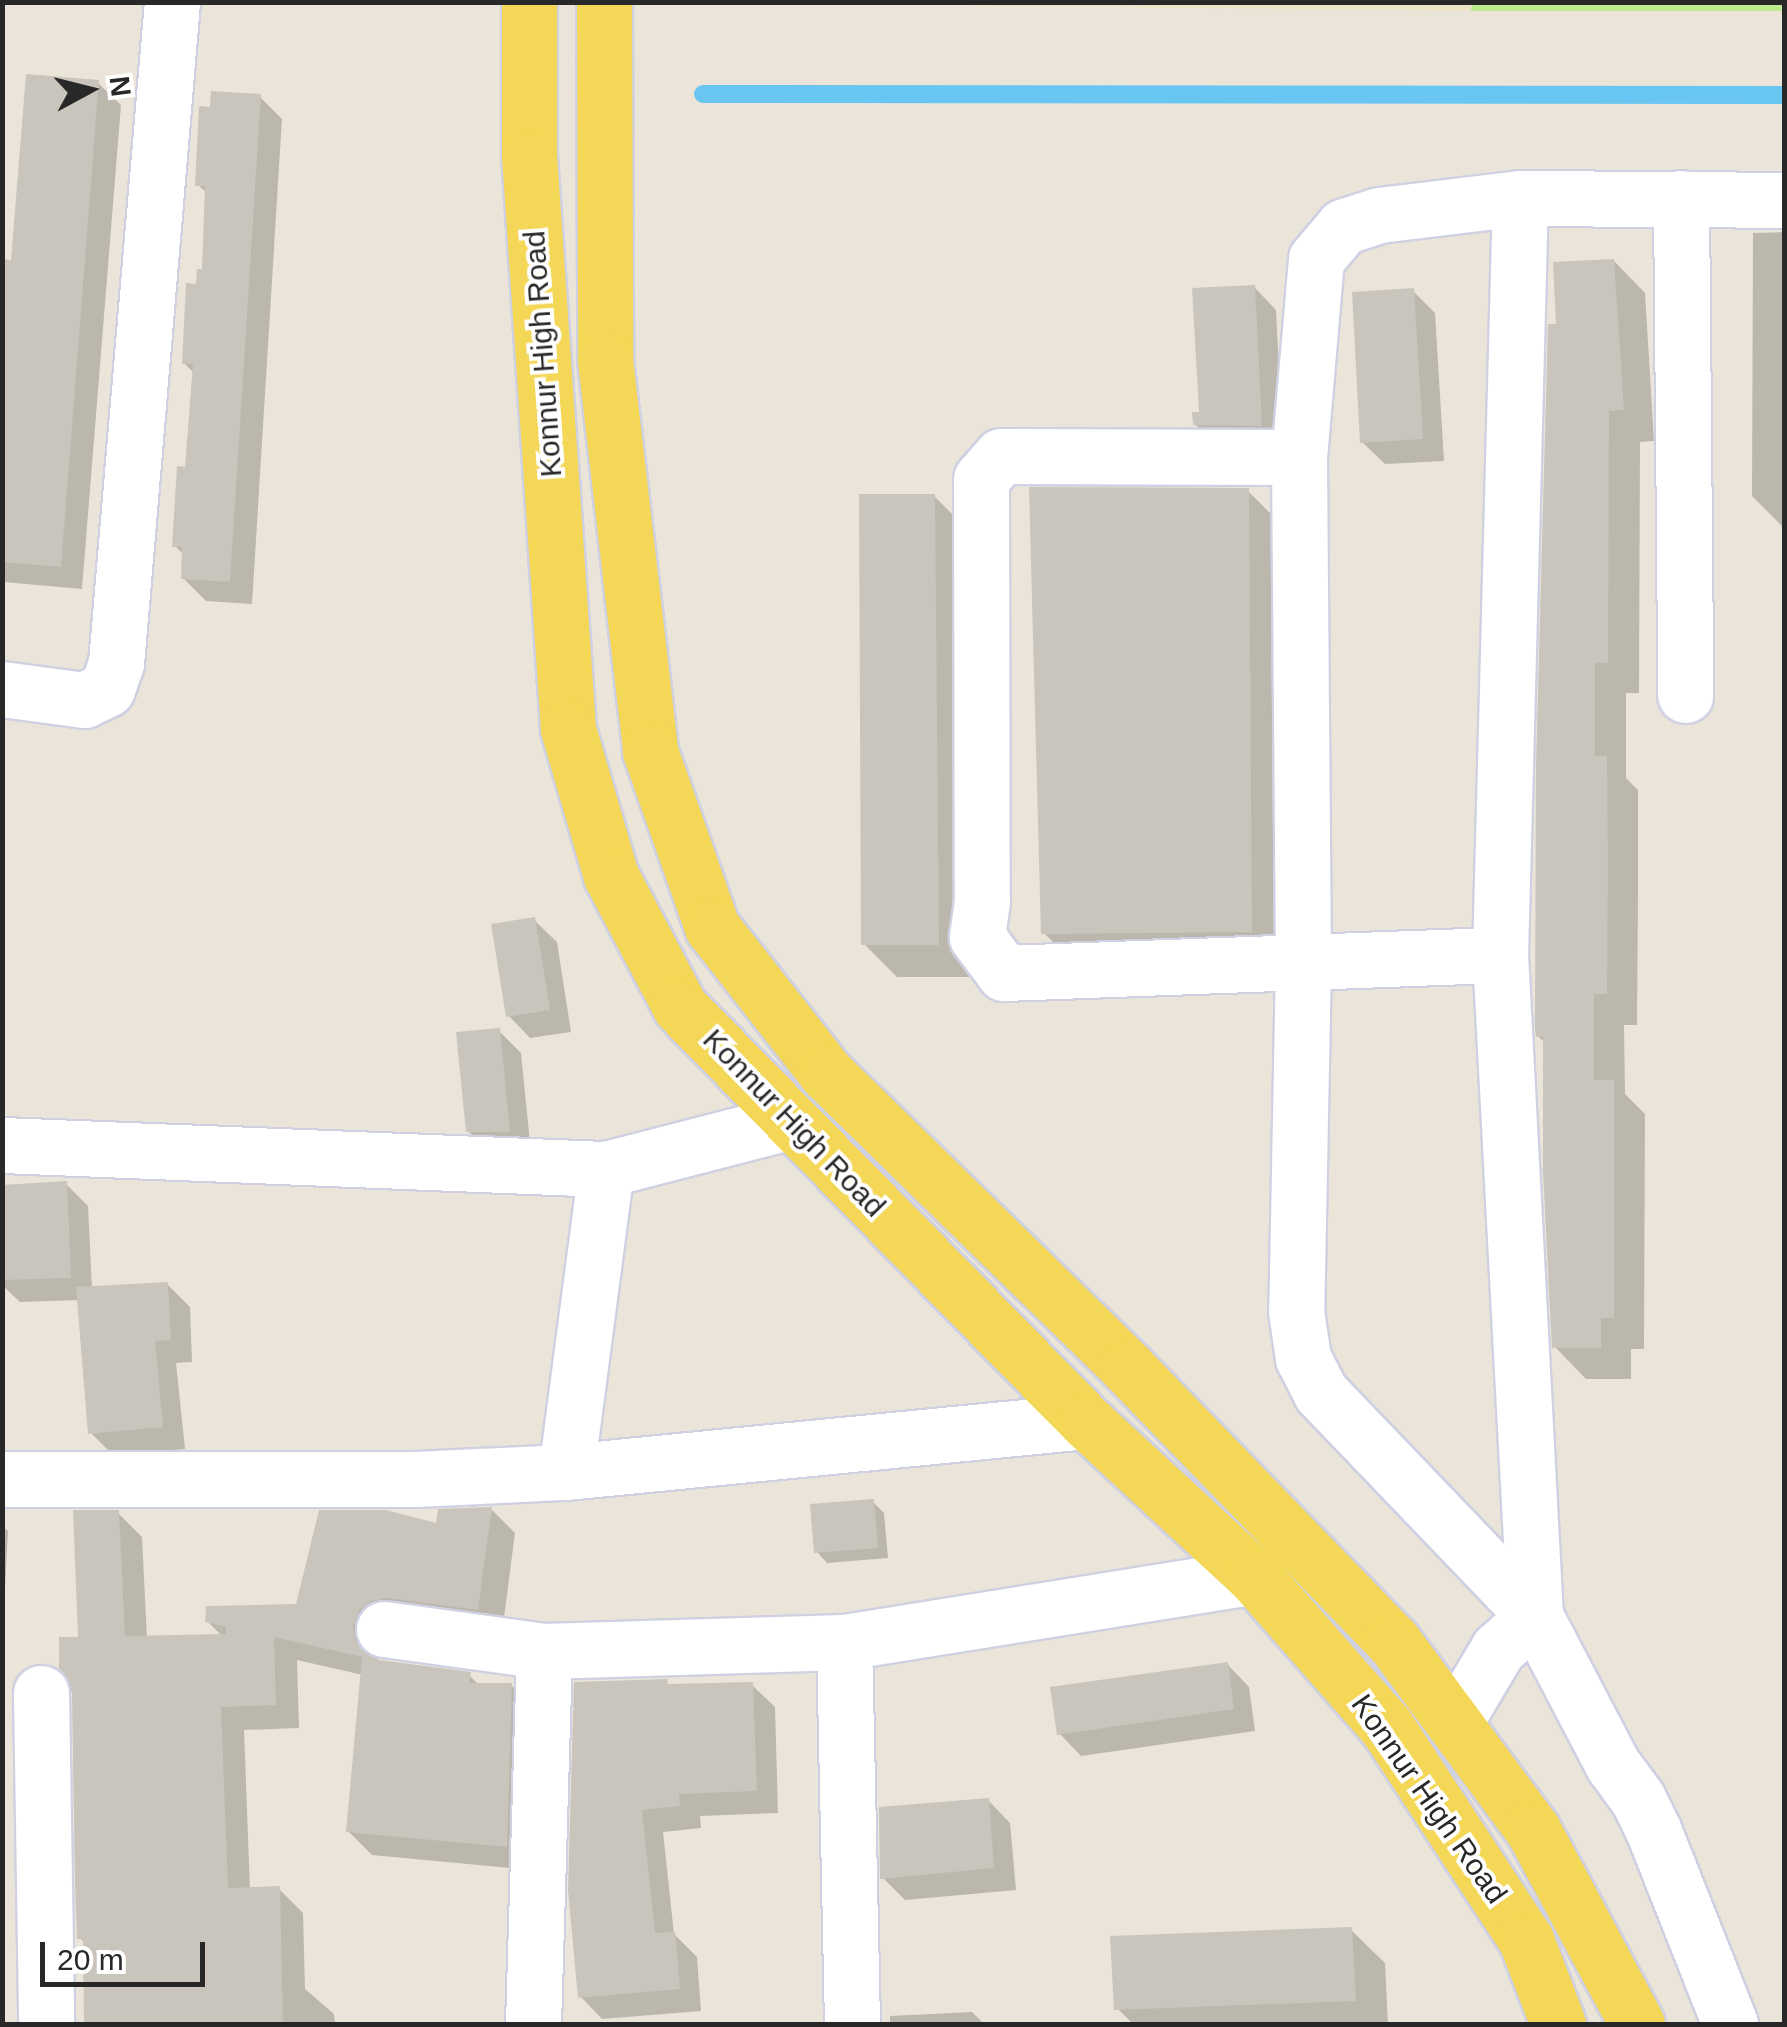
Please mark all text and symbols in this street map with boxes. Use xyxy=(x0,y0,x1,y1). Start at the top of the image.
north arrow xyxy=(40,40,140,140)
text: N xyxy=(104,74,137,98)
street label: Konnur High Road xyxy=(516,230,570,478)
street label: Konnur High Road xyxy=(695,1022,893,1224)
street label: Konnur High Road xyxy=(1343,1688,1515,1910)
scale bar xyxy=(45,1922,210,1984)
text: 20 m xyxy=(57,1943,124,1976)

